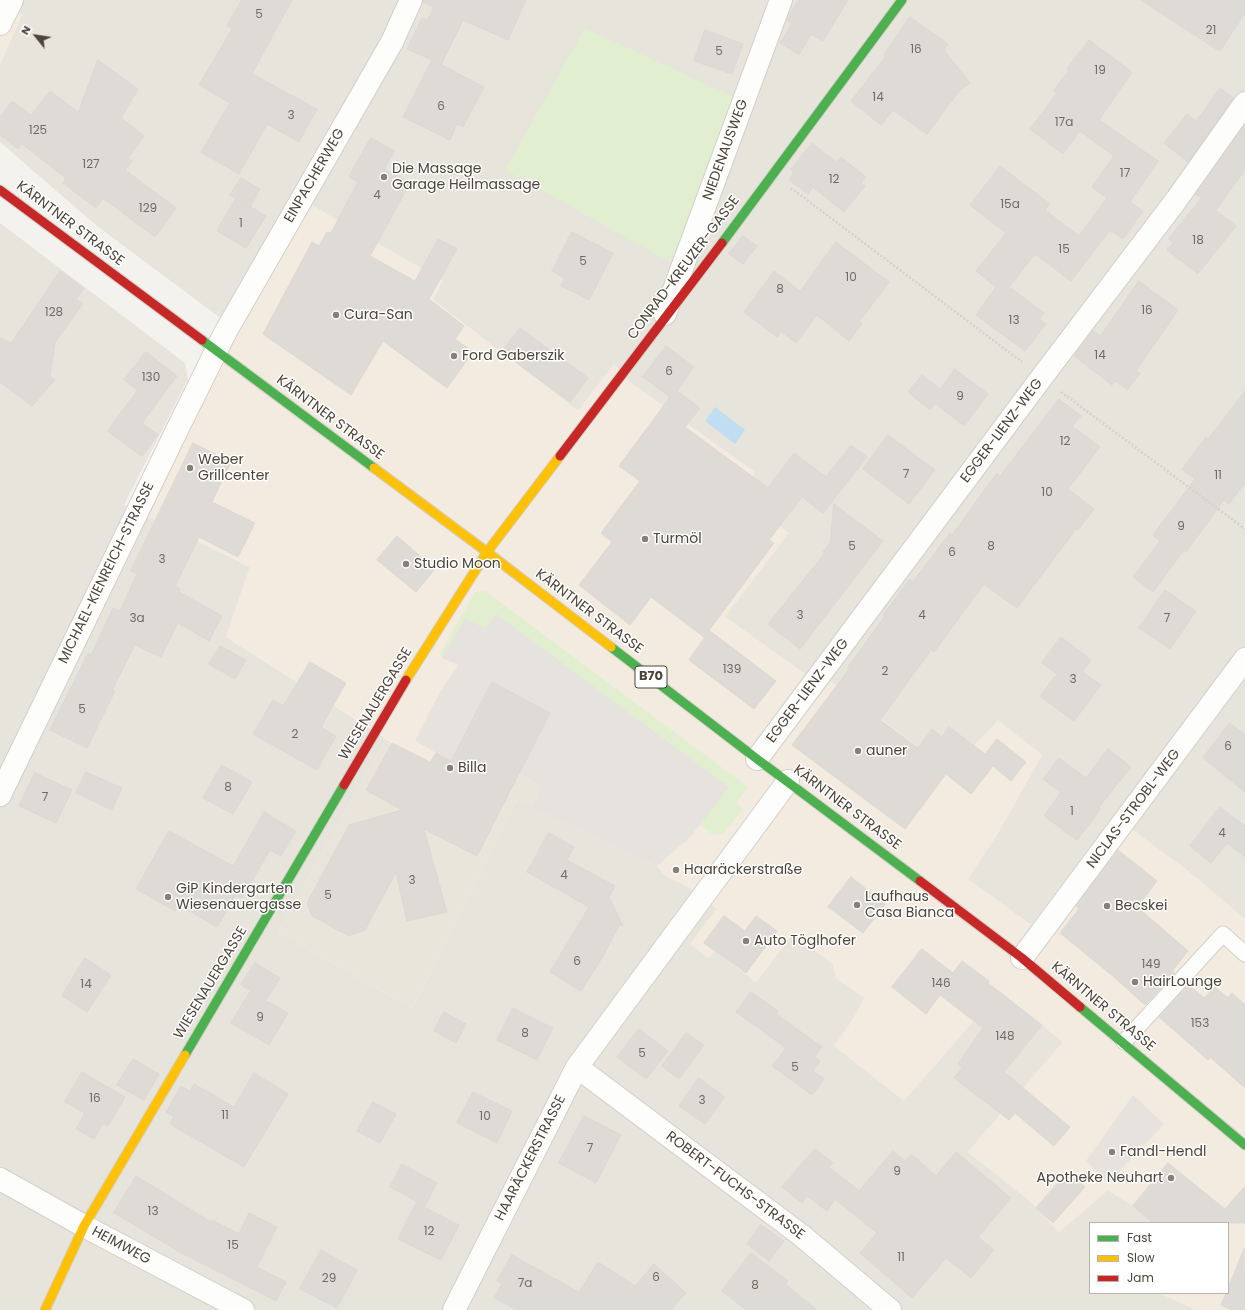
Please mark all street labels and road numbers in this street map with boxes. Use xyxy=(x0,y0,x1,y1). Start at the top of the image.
street label: NIEDENAUSWEG xyxy=(700,97,752,203)
street label: EINPACHERWEG xyxy=(281,126,349,226)
street label: KÄRNTNER STRASSE xyxy=(13,178,127,270)
street label: CONRAD-KREUZER-GASSE xyxy=(624,193,744,343)
street label: KÄRNTNER STRASSE xyxy=(273,372,387,464)
street label: EGGER-LIENZ-WEG xyxy=(957,376,1047,486)
street label: MICHAEL-KIENREICH-STRASSE xyxy=(56,479,158,667)
street label: KÄRNTNER STRASSE xyxy=(532,566,646,658)
street label: EGGER-LIENZ-WEG xyxy=(763,636,853,746)
street label: WIESENAUERGASSE xyxy=(336,645,416,763)
road number: B70 xyxy=(635,666,667,688)
street label: NICLAS-STROBL-WEG xyxy=(1084,746,1184,872)
street label: KÄRNTNER STRASSE xyxy=(790,762,904,854)
street label: WIESENAUERGASSE xyxy=(171,924,251,1042)
street label: KÄRNTNER STRASSE xyxy=(1048,959,1158,1055)
street label: HAARÄCKERSTRASSE xyxy=(492,1092,570,1224)
street label: ROBERT-FUCHS-STRASSE xyxy=(662,1128,808,1244)
street label: HEIMWEG xyxy=(89,1224,153,1268)

